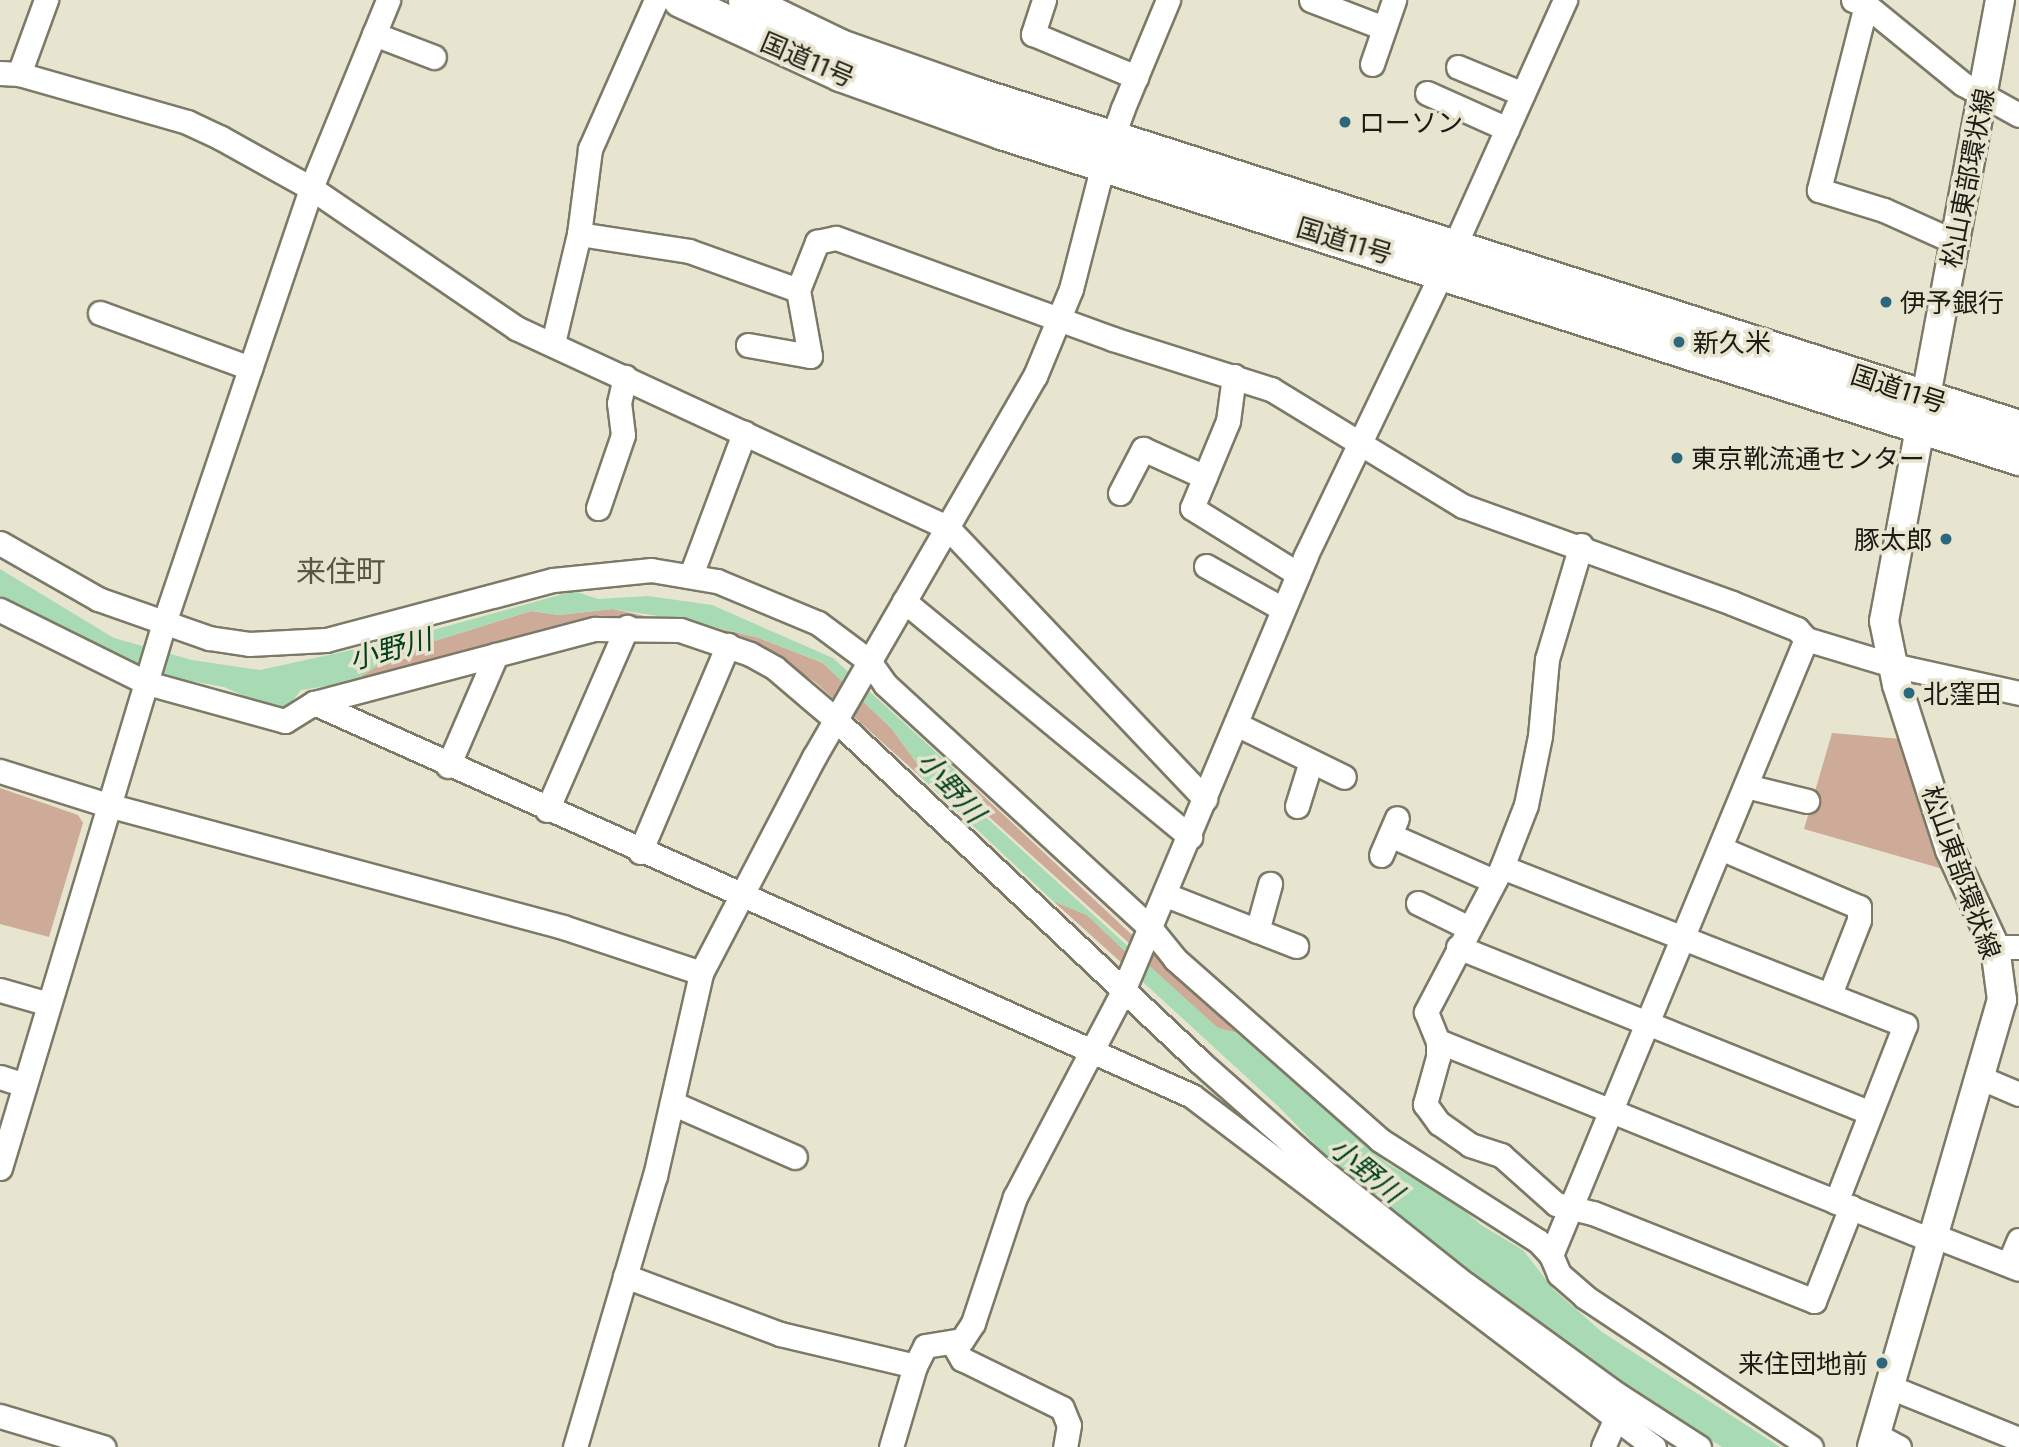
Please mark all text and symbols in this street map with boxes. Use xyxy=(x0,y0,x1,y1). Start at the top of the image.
street label: 国道11号 xyxy=(756,25,860,93)
street label: 松山東部環状線 xyxy=(1934,86,2000,270)
place label: ローソン xyxy=(1359,106,1463,138)
marker: ローソン xyxy=(1337,114,1353,130)
street label: 国道11号 xyxy=(1293,211,1397,269)
place label: 伊予銀行 xyxy=(1900,286,2004,318)
marker: 伊予銀行 xyxy=(1878,294,1894,310)
place label: 新久米 xyxy=(1693,326,1771,358)
marker: 新久米 xyxy=(1671,334,1687,350)
street label: 国道11号 xyxy=(1847,358,1951,418)
place label: 東京靴流通センター xyxy=(1691,442,1925,474)
marker: 東京靴流通センター xyxy=(1669,450,1685,466)
place label: 豚太郎 xyxy=(1854,523,1932,555)
marker: 豚太郎 xyxy=(1938,531,1954,547)
district label: 来住町 xyxy=(296,552,386,588)
water label: 小野川 xyxy=(345,621,435,675)
place label: 北窪田 xyxy=(1923,677,2001,709)
marker: 北窪田 xyxy=(1901,685,1917,701)
water label: 小野川 xyxy=(911,744,993,828)
street label: 松山東部環状線 xyxy=(1916,781,2008,963)
water label: 小野川 xyxy=(1324,1130,1410,1208)
place label: 来住団地前 xyxy=(1738,1347,1868,1379)
marker: 来住団地前 xyxy=(1874,1355,1890,1371)

